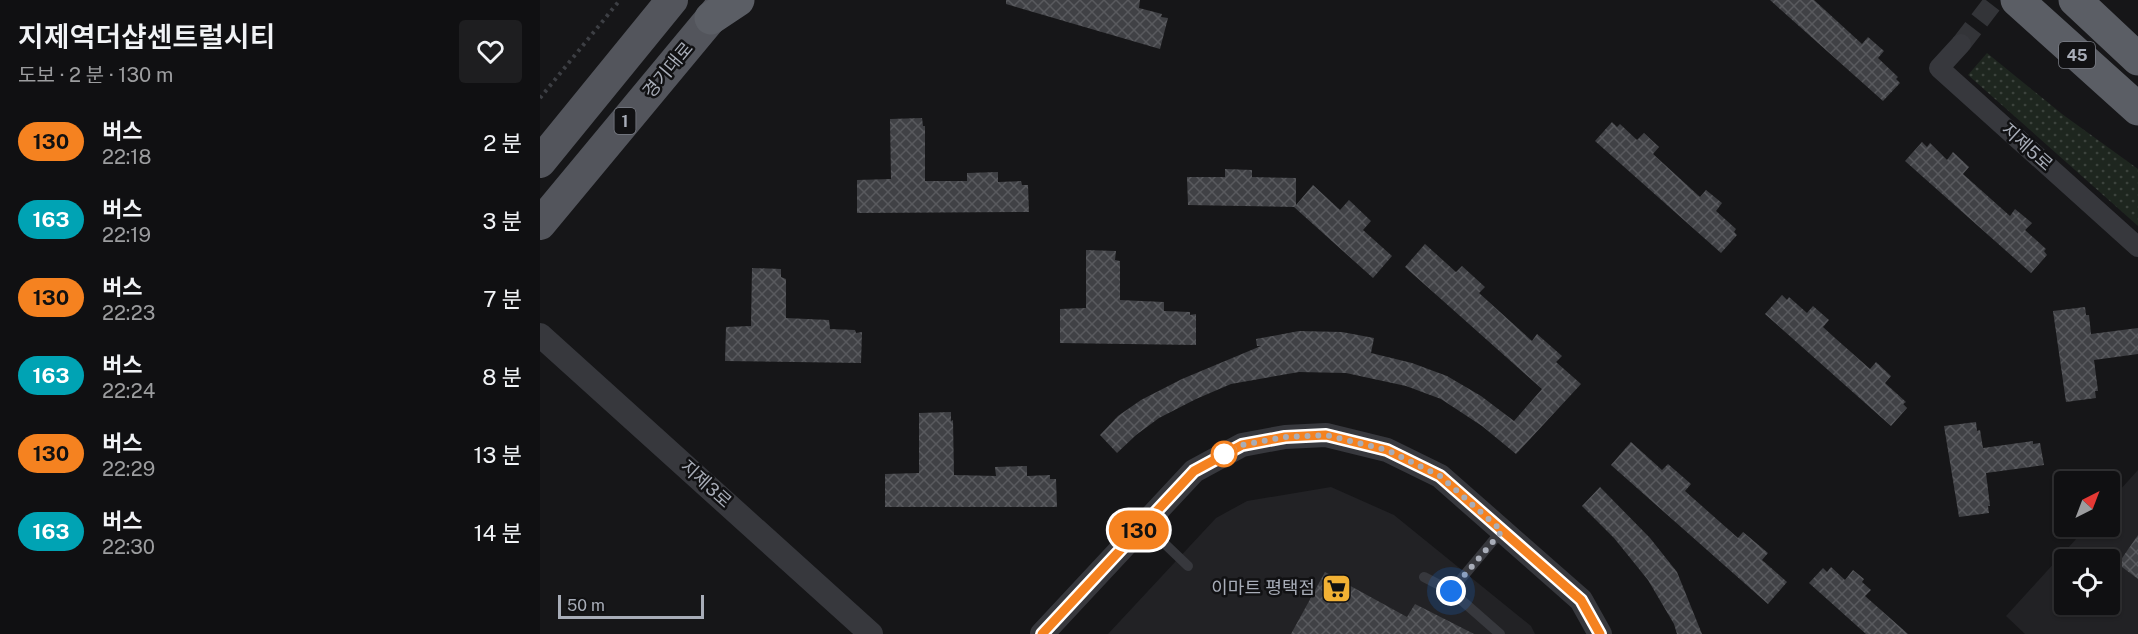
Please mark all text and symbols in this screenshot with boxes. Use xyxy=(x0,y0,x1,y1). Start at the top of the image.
text: 지제역더샵센트럴시티 xyxy=(18,20,276,53)
button: heart xyxy=(459,20,522,83)
street label: 경기대로 xyxy=(638,38,697,102)
road number: 45 xyxy=(2059,42,2095,68)
text: 도보 · 2 분 · 130 m xyxy=(18,63,173,87)
road number: 1 xyxy=(614,108,636,134)
text: 버스 xyxy=(102,118,142,144)
street label: 지제5로 xyxy=(1998,118,2057,175)
text: 130 xyxy=(33,129,69,154)
text: 2 분 xyxy=(483,130,522,156)
text: 22:18 xyxy=(102,145,151,169)
text: 버스 xyxy=(102,196,142,222)
text: 163 xyxy=(33,207,69,232)
text: 3 분 xyxy=(483,208,522,234)
text: 22:19 xyxy=(102,223,151,247)
text: 버스 xyxy=(102,274,142,300)
text: 130 xyxy=(33,285,69,310)
text: 7 분 xyxy=(483,286,522,312)
text: 22:23 xyxy=(102,301,155,325)
text: 버스 xyxy=(102,352,142,378)
text: 163 xyxy=(33,363,69,388)
text: 8 분 xyxy=(482,364,522,390)
text: 22:24 xyxy=(102,379,155,403)
text: 버스 xyxy=(102,430,142,456)
text: 130 xyxy=(33,441,69,466)
unlabelled marker xyxy=(1211,441,1237,467)
text: 13 분 xyxy=(474,442,522,468)
street label: 지제3로 xyxy=(677,455,736,512)
text: 22:29 xyxy=(102,457,155,481)
north arrow xyxy=(2054,471,2120,537)
map controls xyxy=(2054,471,2120,615)
text: 버스 xyxy=(102,508,142,534)
line badge: 130 xyxy=(1104,510,1174,550)
text: 130 xyxy=(1121,518,1157,543)
text: 163 xyxy=(33,519,69,544)
text: 14 분 xyxy=(474,520,522,546)
text: 22:30 xyxy=(102,535,155,559)
button: locate xyxy=(2054,549,2120,615)
supermarket icon: 이마트 평택점 xyxy=(1320,572,1352,604)
your location xyxy=(1436,576,1466,606)
place label: 이마트 평택점 xyxy=(1211,577,1315,598)
scale bar xyxy=(558,592,704,620)
text: 50 m xyxy=(567,596,605,615)

